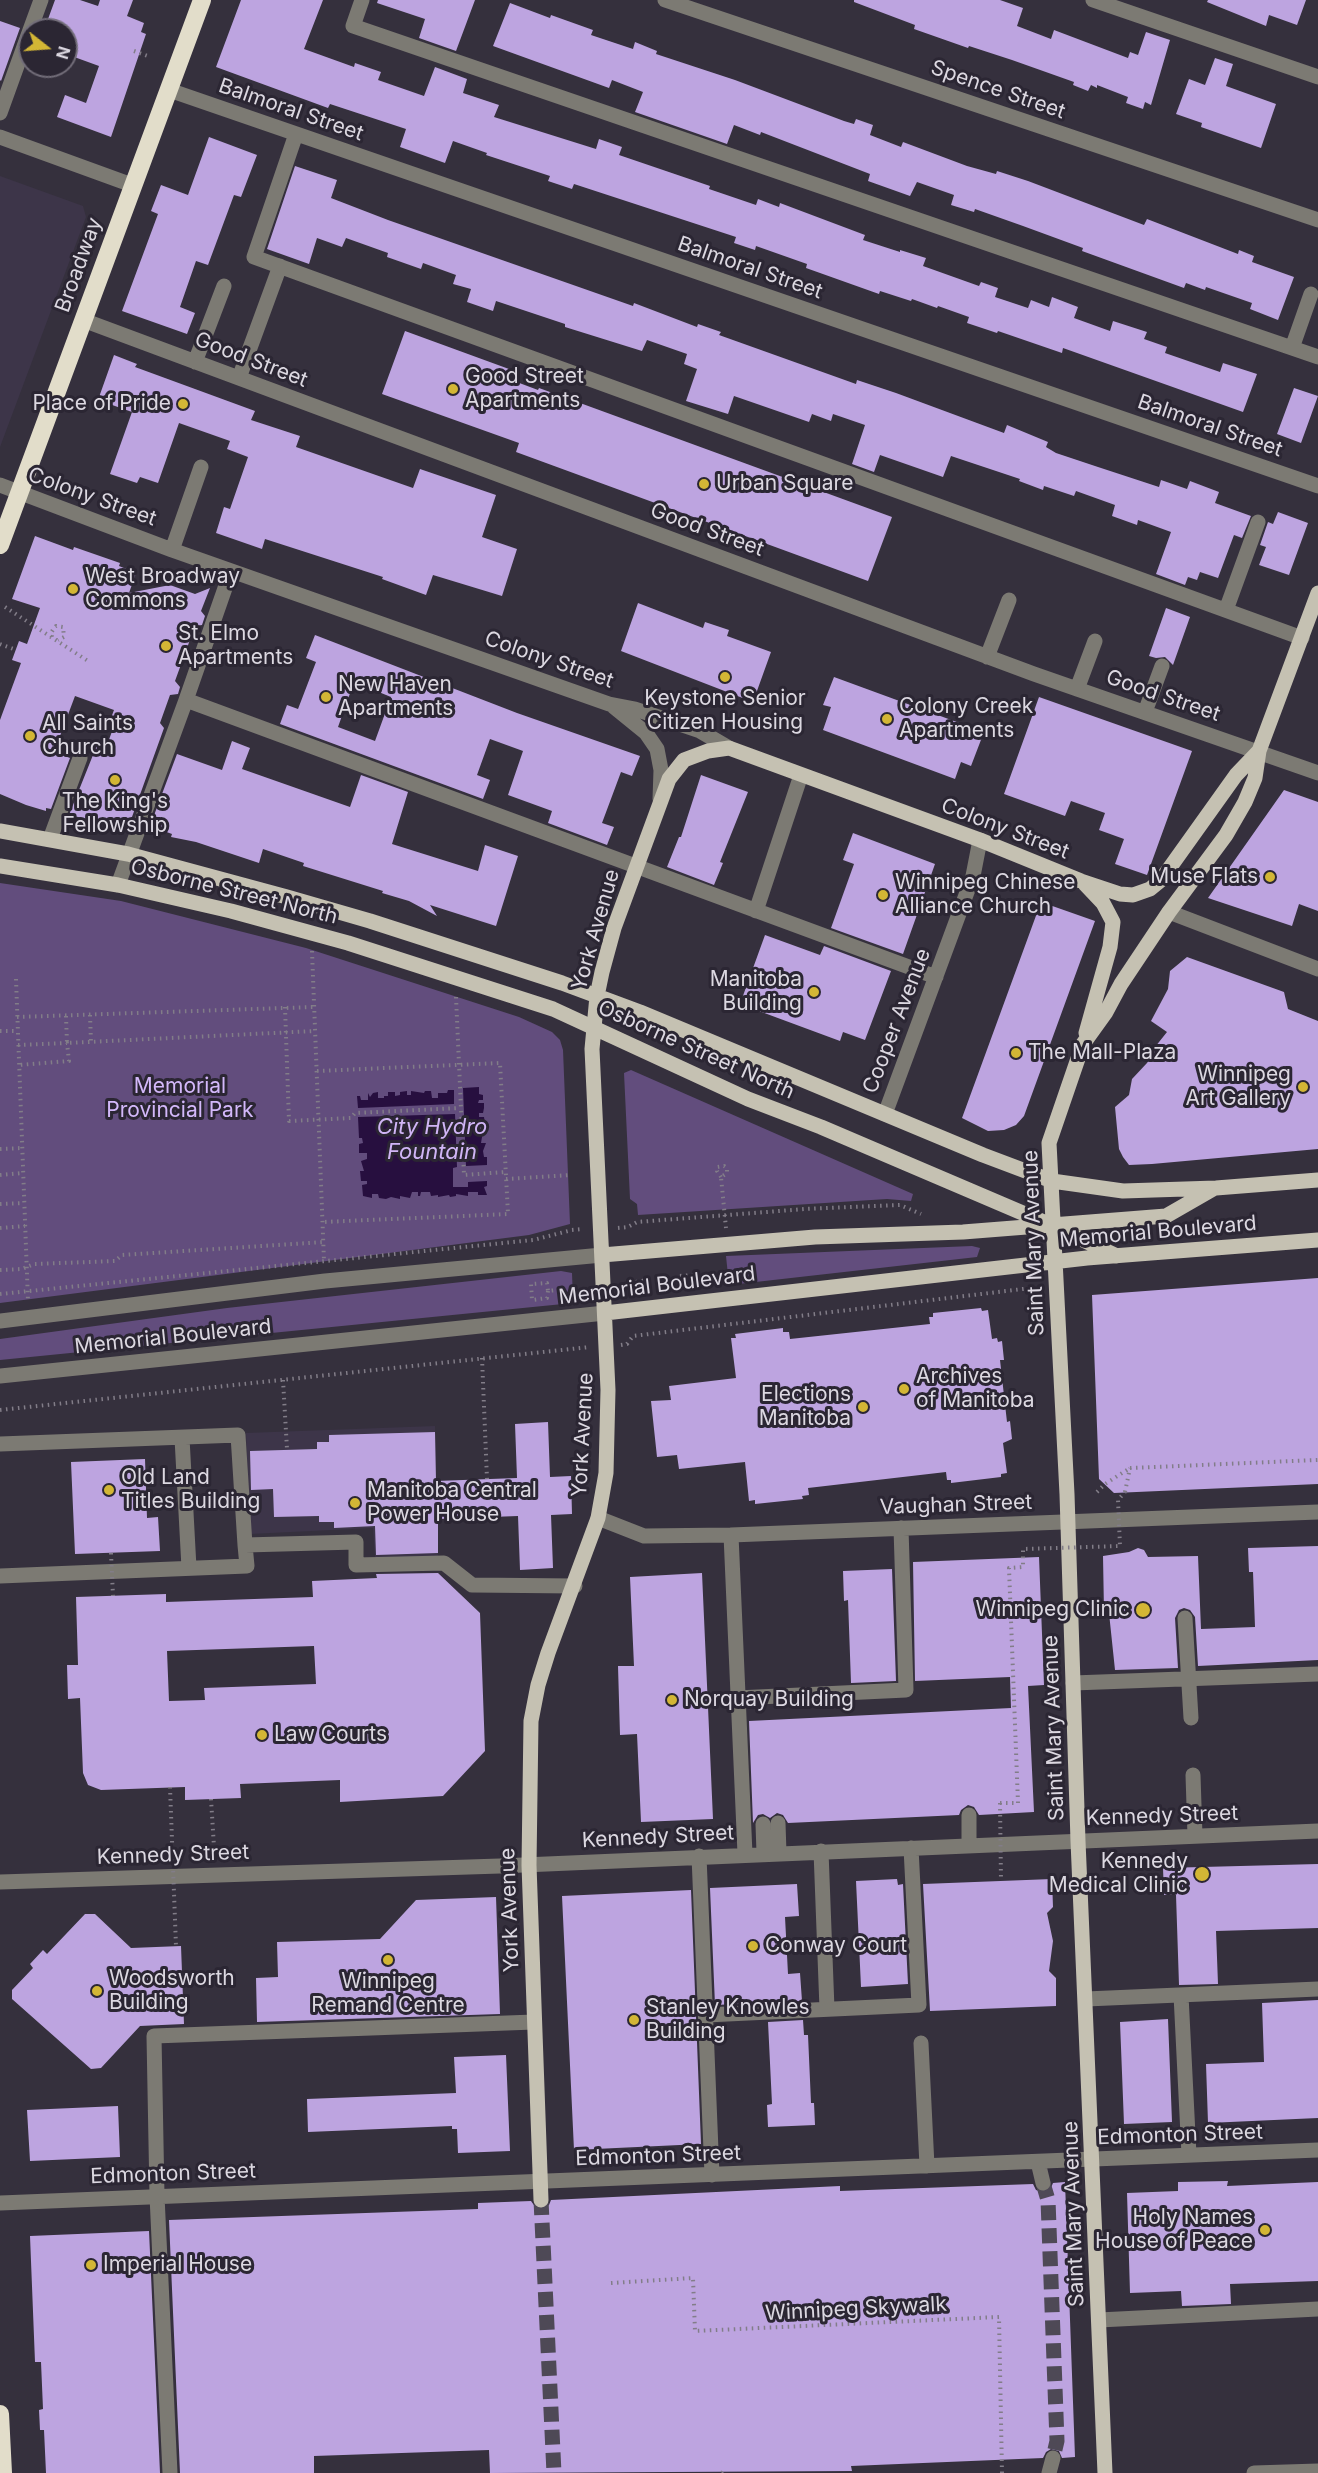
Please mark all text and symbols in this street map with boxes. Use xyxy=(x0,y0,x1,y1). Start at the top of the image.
north arrow xyxy=(18,18,78,78)
text: N xyxy=(52,44,75,61)
street label: Spence Street xyxy=(928,55,1068,125)
street label: Balmoral Street xyxy=(215,73,367,147)
street label: Broadway xyxy=(50,214,108,316)
street label: Balmoral Street xyxy=(674,231,826,305)
street label: Good Street xyxy=(191,327,311,393)
place label: Good Street Apartments xyxy=(465,364,584,414)
marker: Good Street Apartments xyxy=(446,382,460,396)
street label: Balmoral Street xyxy=(1134,389,1286,463)
place label: Place of Pride xyxy=(32,391,171,417)
marker: Place of Pride xyxy=(176,397,190,411)
street label: Colony Street xyxy=(24,462,160,532)
place label: Urban Square xyxy=(716,471,853,497)
marker: Urban Square xyxy=(697,477,711,491)
street label: Good Street xyxy=(647,498,767,562)
place label: West Broadway Commons xyxy=(85,564,240,614)
marker: West Broadway Commons xyxy=(66,582,80,596)
place label: St. Elmo Apartments xyxy=(178,621,293,671)
street label: Colony Street xyxy=(481,626,617,694)
marker: St. Elmo Apartments xyxy=(159,639,173,653)
street label: Good Street xyxy=(1103,665,1223,727)
marker: Keystone Senior Citizen Housing xyxy=(718,670,732,684)
place label: New Haven Apartments xyxy=(338,672,453,722)
place label: Keystone Senior Citizen Housing xyxy=(644,686,806,736)
marker: New Haven Apartments xyxy=(319,690,333,704)
place label: Colony Creek Apartments xyxy=(899,694,1033,744)
place label: All Saints Church xyxy=(42,711,133,761)
marker: Colony Creek Apartments xyxy=(880,712,894,726)
marker: All Saints Church xyxy=(23,729,37,743)
marker: The King's Fellowship xyxy=(108,773,122,787)
place label: The King's Fellowship xyxy=(62,789,168,839)
street label: Colony Street xyxy=(938,793,1072,865)
street label: Osborne Street North xyxy=(128,854,340,930)
place label: Muse Flats xyxy=(1150,864,1258,890)
street label: York Avenue xyxy=(567,867,625,993)
place label: Winnipeg Chinese Alliance Church xyxy=(895,870,1075,920)
marker: Muse Flats xyxy=(1263,870,1277,884)
marker: Winnipeg Chinese Alliance Church xyxy=(876,888,890,902)
street label: Cooper Avenue xyxy=(858,945,936,1097)
place label: Manitoba Building xyxy=(710,967,802,1017)
marker: Manitoba Building xyxy=(807,985,821,999)
street label: Osborne Street North xyxy=(594,995,798,1105)
place label: The Mall-Plaza xyxy=(1028,1040,1176,1066)
marker: The Mall-Plaza xyxy=(1009,1046,1023,1060)
place label: Winnipeg Art Gallery xyxy=(1186,1062,1291,1112)
park label: Memorial Provincial Park xyxy=(106,1074,254,1124)
marker: Winnipeg Art Gallery xyxy=(1296,1080,1310,1094)
water label: City Hydro Fountain xyxy=(377,1114,487,1166)
street label: Saint Mary Avenue xyxy=(1018,1150,1050,1336)
street label: Memorial Boulevard xyxy=(1058,1211,1258,1253)
street label: Memorial Boulevard xyxy=(557,1261,757,1311)
street label: Memorial Boulevard xyxy=(73,1314,273,1360)
place label: Archives of Manitoba xyxy=(916,1364,1035,1414)
street label: York Avenue xyxy=(567,1372,599,1498)
place label: Elections Manitoba xyxy=(759,1382,851,1432)
marker: Archives of Manitoba xyxy=(897,1382,911,1396)
marker: Elections Manitoba xyxy=(856,1400,870,1414)
place label: Old Land Titles Building xyxy=(121,1465,260,1515)
place label: Manitoba Central Power House xyxy=(367,1478,537,1528)
marker: Old Land Titles Building xyxy=(102,1483,116,1497)
street label: Vaughan Street xyxy=(879,1490,1033,1520)
marker: Manitoba Central Power House xyxy=(348,1496,362,1510)
place label: Winnipeg Clinic xyxy=(975,1597,1130,1623)
marker: Winnipeg Clinic xyxy=(1134,1601,1152,1619)
street label: Saint Mary Avenue xyxy=(1038,1635,1070,1821)
place label: Norquay Building xyxy=(684,1687,854,1713)
marker: Norquay Building xyxy=(665,1693,679,1707)
place label: Law Courts xyxy=(274,1722,387,1748)
marker: Law Courts xyxy=(255,1728,269,1742)
street label: Kennedy Street xyxy=(1085,1801,1239,1831)
street label: Kennedy Street xyxy=(581,1820,735,1854)
street label: Kennedy Street xyxy=(96,1840,250,1870)
street label: York Avenue xyxy=(495,1847,525,1973)
place label: Kennedy Medical Clinic xyxy=(1049,1849,1188,1899)
marker: Kennedy Medical Clinic xyxy=(1193,1865,1211,1883)
place label: Conway Court xyxy=(765,1933,907,1959)
marker: Conway Court xyxy=(746,1939,760,1953)
marker: Winnipeg Remand Centre xyxy=(381,1953,395,1967)
place label: Woodsworth Building xyxy=(109,1966,235,2016)
place label: Winnipeg Remand Centre xyxy=(311,1969,465,2019)
marker: Woodsworth Building xyxy=(90,1984,104,1998)
place label: Stanley Knowles Building xyxy=(646,1995,810,2045)
marker: Stanley Knowles Building xyxy=(627,2013,641,2027)
street label: Edmonton Street xyxy=(1097,2120,1263,2150)
street label: Saint Mary Avenue xyxy=(1058,2121,1090,2307)
street label: Edmonton Street xyxy=(575,2141,741,2171)
street label: Edmonton Street xyxy=(90,2159,256,2189)
place label: Holy Names House of Peace xyxy=(1095,2205,1253,2255)
marker: Holy Names House of Peace xyxy=(1258,2223,1272,2237)
place label: Imperial House xyxy=(103,2252,252,2278)
marker: Imperial House xyxy=(84,2258,98,2272)
street label: Winnipeg Skywalk xyxy=(764,2292,948,2326)

